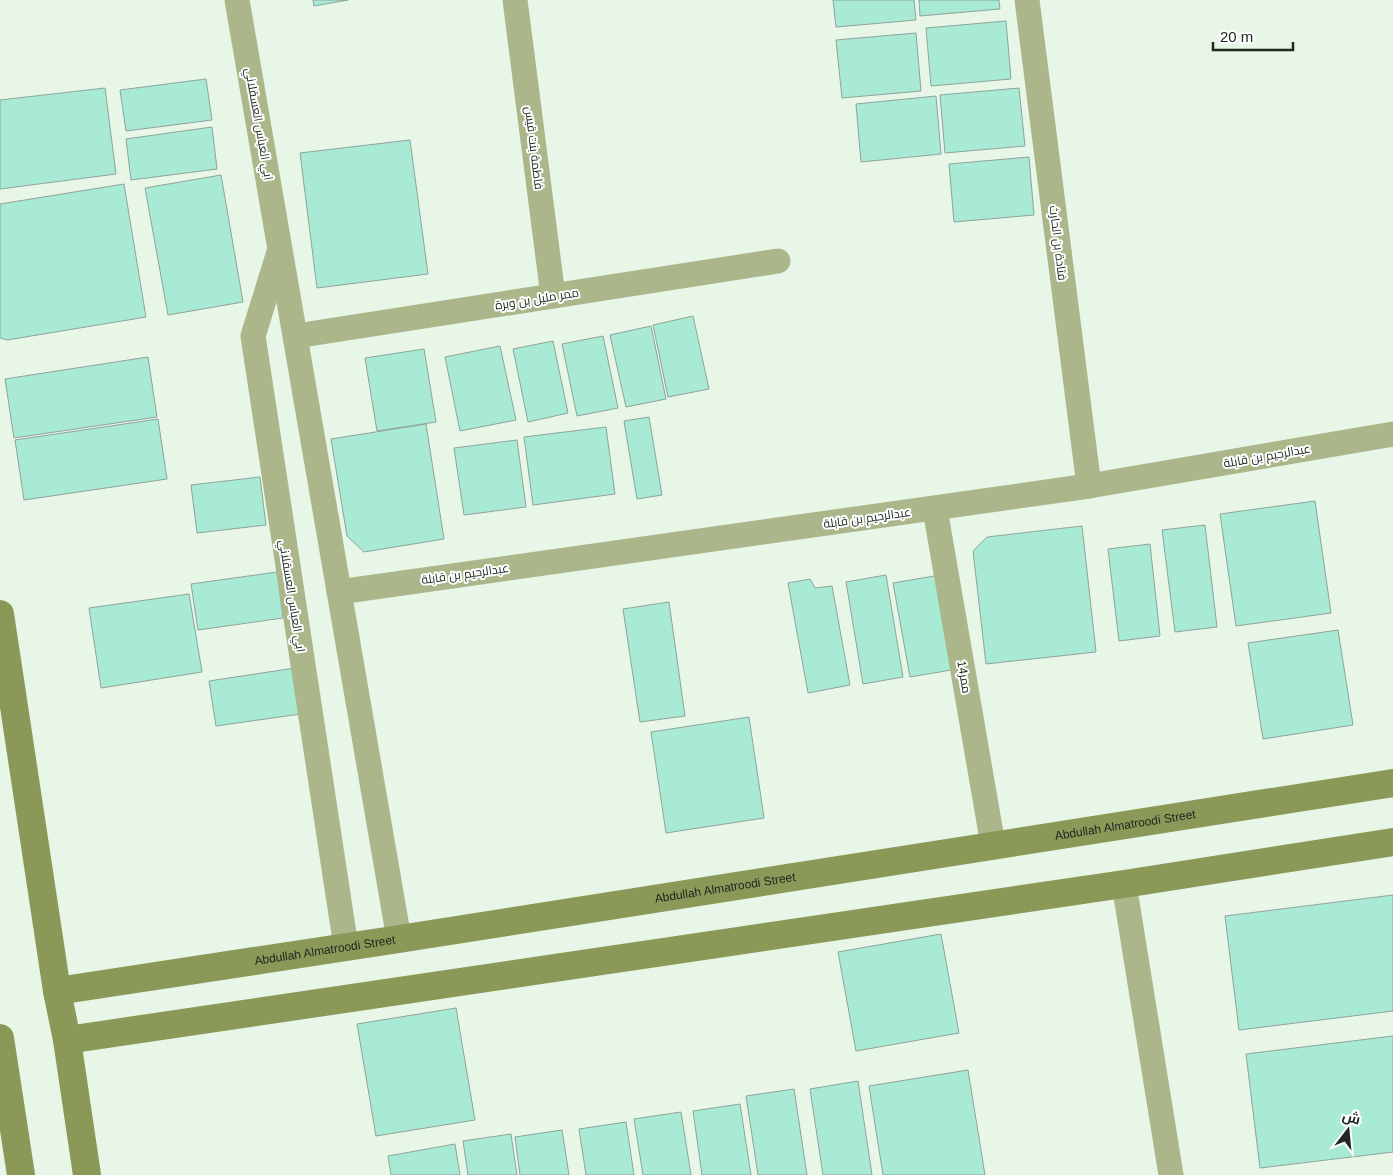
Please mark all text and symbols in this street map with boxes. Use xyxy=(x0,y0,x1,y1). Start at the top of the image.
scale bar xyxy=(1213,20,1293,52)
text: 20 m xyxy=(1220,28,1253,45)
street label: ابي العباس العسقلاني xyxy=(239,67,276,182)
street label: فاطمة بنت قيس xyxy=(522,106,546,190)
street label: فتادة بن الحارث xyxy=(1046,205,1070,281)
street label: ممر مليل بن وبرة xyxy=(494,285,580,313)
street label: عبدالرحيم بن قابلة xyxy=(1222,441,1312,472)
street label: عبدالرحيم بن قابلة xyxy=(822,505,912,532)
street label: ابي العباس العسقلاني xyxy=(273,539,308,654)
street label: عبدالرحيم بن قابلة xyxy=(420,561,510,588)
street label: ممر14 xyxy=(954,660,974,694)
street label: Abdullah Almatroodi Street xyxy=(1054,807,1197,843)
street label: Abdullah Almatroodi Street xyxy=(654,870,797,906)
street label: Abdullah Almatroodi Street xyxy=(254,933,397,968)
north arrow xyxy=(1323,1105,1373,1155)
text: ش xyxy=(1340,1107,1362,1129)

